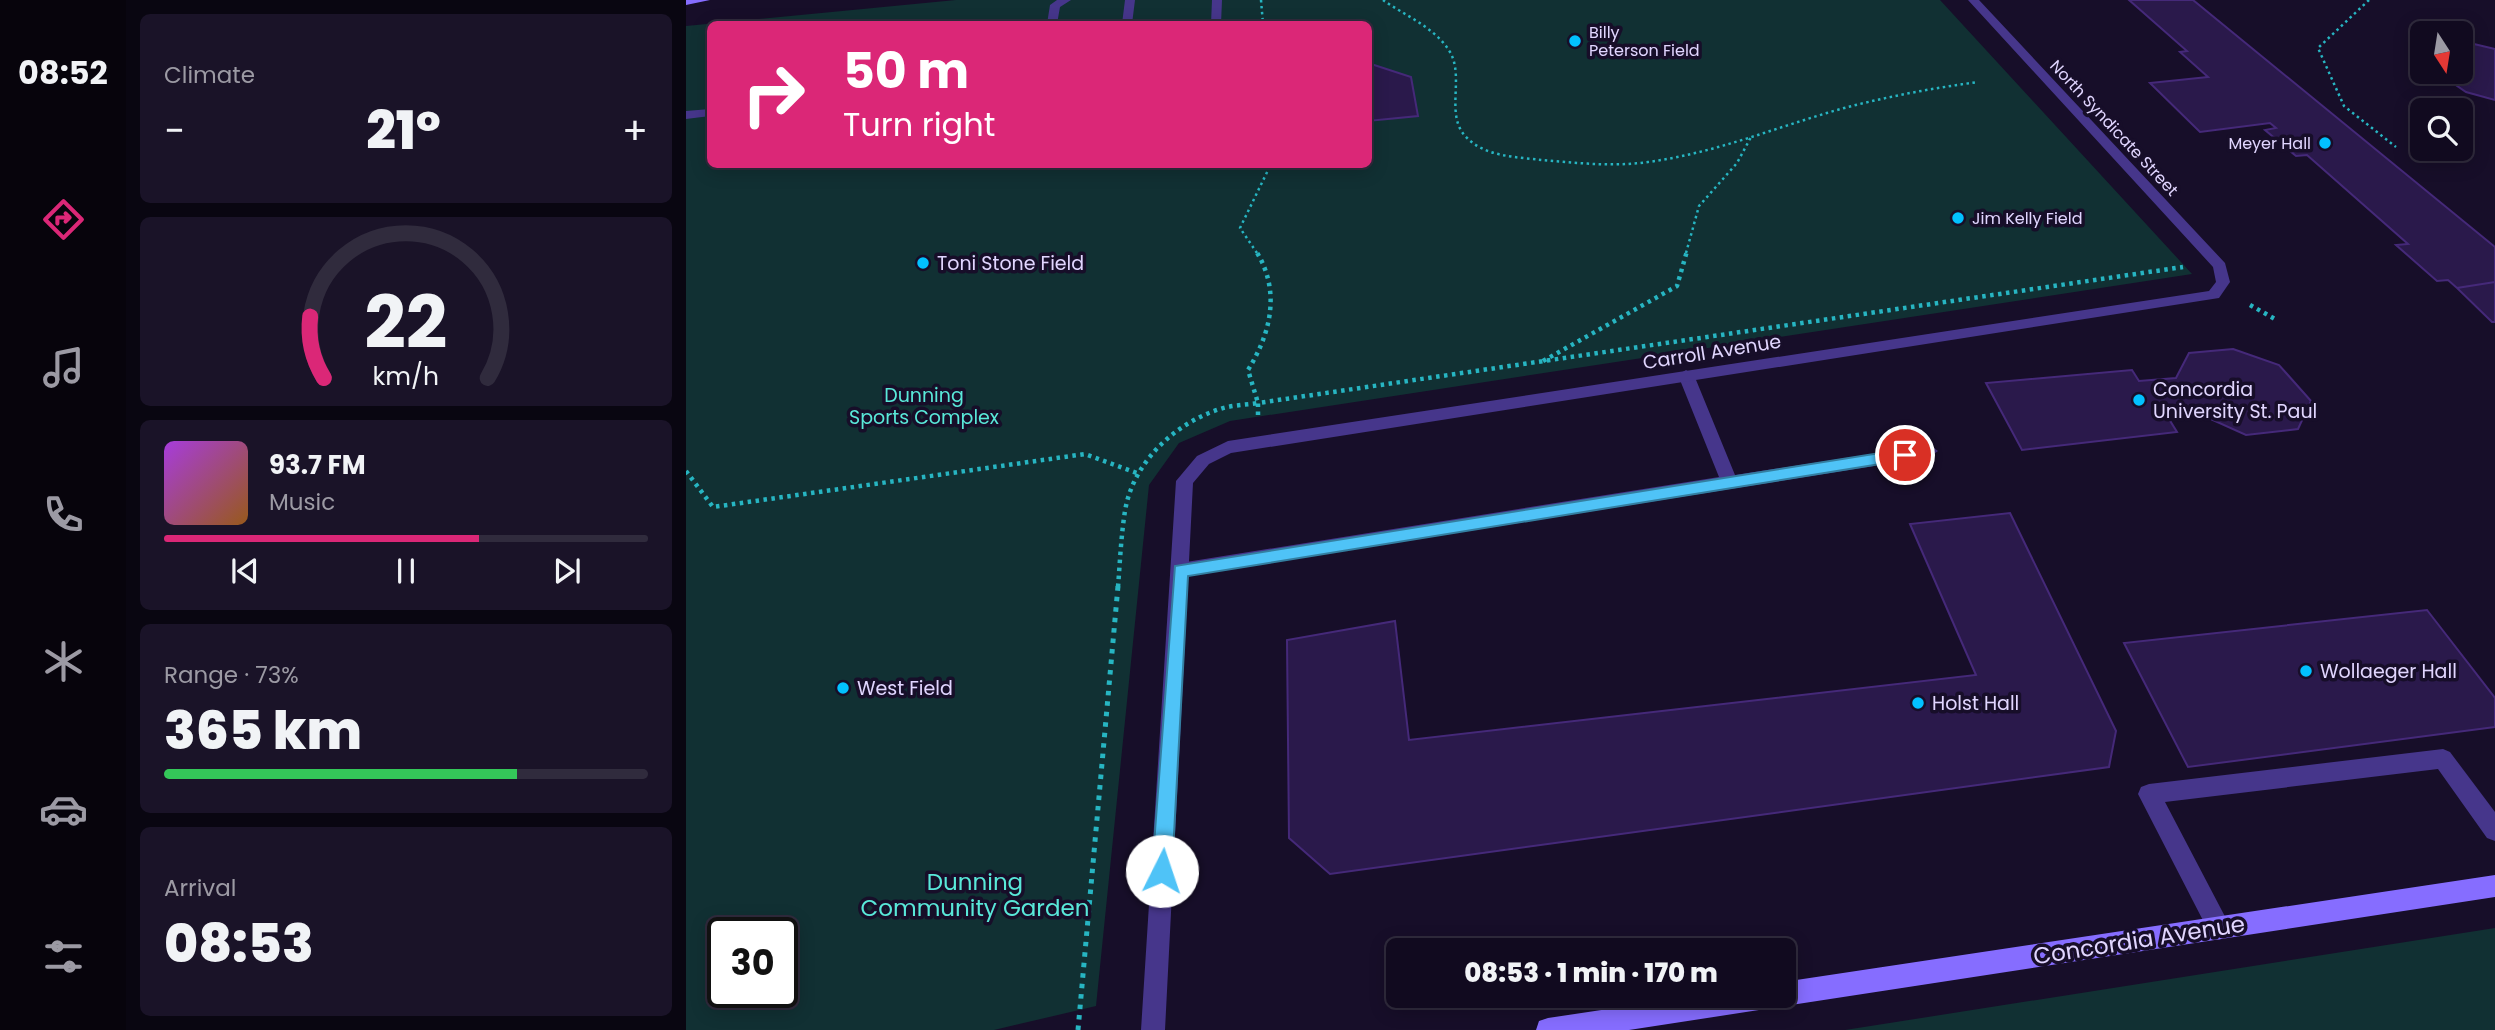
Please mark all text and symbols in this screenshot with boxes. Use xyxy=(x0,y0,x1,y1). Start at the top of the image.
place label: Billy Peterson Field xyxy=(1589,21,1700,62)
north arrow xyxy=(2410,21,2473,84)
map controls xyxy=(2410,21,2473,161)
marker: Billy Peterson Field xyxy=(1567,33,1583,49)
text: 50 m xyxy=(843,37,969,105)
icon: right xyxy=(728,49,819,140)
text: 08:52 xyxy=(18,50,108,95)
street label: North Syndicate Street xyxy=(2045,55,2183,201)
text: Climate xyxy=(164,59,255,91)
text: 21° xyxy=(366,94,441,167)
button: search xyxy=(2410,98,2473,161)
text: Turn right xyxy=(843,102,995,147)
text: − xyxy=(164,104,185,157)
text: + xyxy=(622,104,648,157)
place label: Meyer Hall xyxy=(2228,132,2311,155)
marker: Meyer Hall xyxy=(2317,135,2333,151)
icon: directions xyxy=(39,195,88,244)
place label: Jim Kelly Field xyxy=(1972,207,2083,230)
marker: Jim Kelly Field xyxy=(1950,210,1966,226)
place label: Toni Stone Field xyxy=(937,250,1084,277)
marker: Toni Stone Field xyxy=(915,255,931,271)
text: 22 xyxy=(364,272,448,373)
street label: Carroll Avenue xyxy=(1641,328,1783,376)
icon: music xyxy=(39,343,88,392)
text: km/h xyxy=(373,359,439,394)
place label: Concordia University St. Paul xyxy=(2153,376,2317,425)
park label: Dunning Sports Complex xyxy=(849,382,999,431)
marker: Concordia University St. Paul xyxy=(2131,392,2147,408)
pin xyxy=(1875,425,1935,485)
icon: arrive xyxy=(1886,436,1924,474)
text: 93.7 FM xyxy=(269,447,366,483)
text: Music xyxy=(269,486,335,518)
icon: phone xyxy=(39,490,88,539)
icon: previous xyxy=(226,552,264,590)
icon: pause xyxy=(387,552,425,590)
icon: next xyxy=(548,552,586,590)
icon: climate xyxy=(39,637,88,686)
place label: Wollaeger Hall xyxy=(2320,658,2457,685)
text: Range · 73% xyxy=(164,659,299,691)
marker: Wollaeger Hall xyxy=(2298,663,2314,679)
place label: West Field xyxy=(857,675,953,702)
marker: West Field xyxy=(835,680,851,696)
place label: Holst Hall xyxy=(1932,690,2019,717)
text: 365 km xyxy=(164,694,362,767)
marker: Holst Hall xyxy=(1910,695,1926,711)
icon: car xyxy=(39,785,88,834)
position arrow xyxy=(1125,834,1199,908)
park label: Dunning Community Garden xyxy=(861,866,1089,924)
text: Arrival xyxy=(164,872,236,904)
text: 08:53 xyxy=(164,907,314,980)
street label: Concordia Avenue xyxy=(2031,907,2247,973)
speed limit sign: 30 xyxy=(707,917,798,1008)
icon: filters xyxy=(39,932,88,981)
text: 08:53 · 1 min · 170 m xyxy=(1464,955,1718,991)

